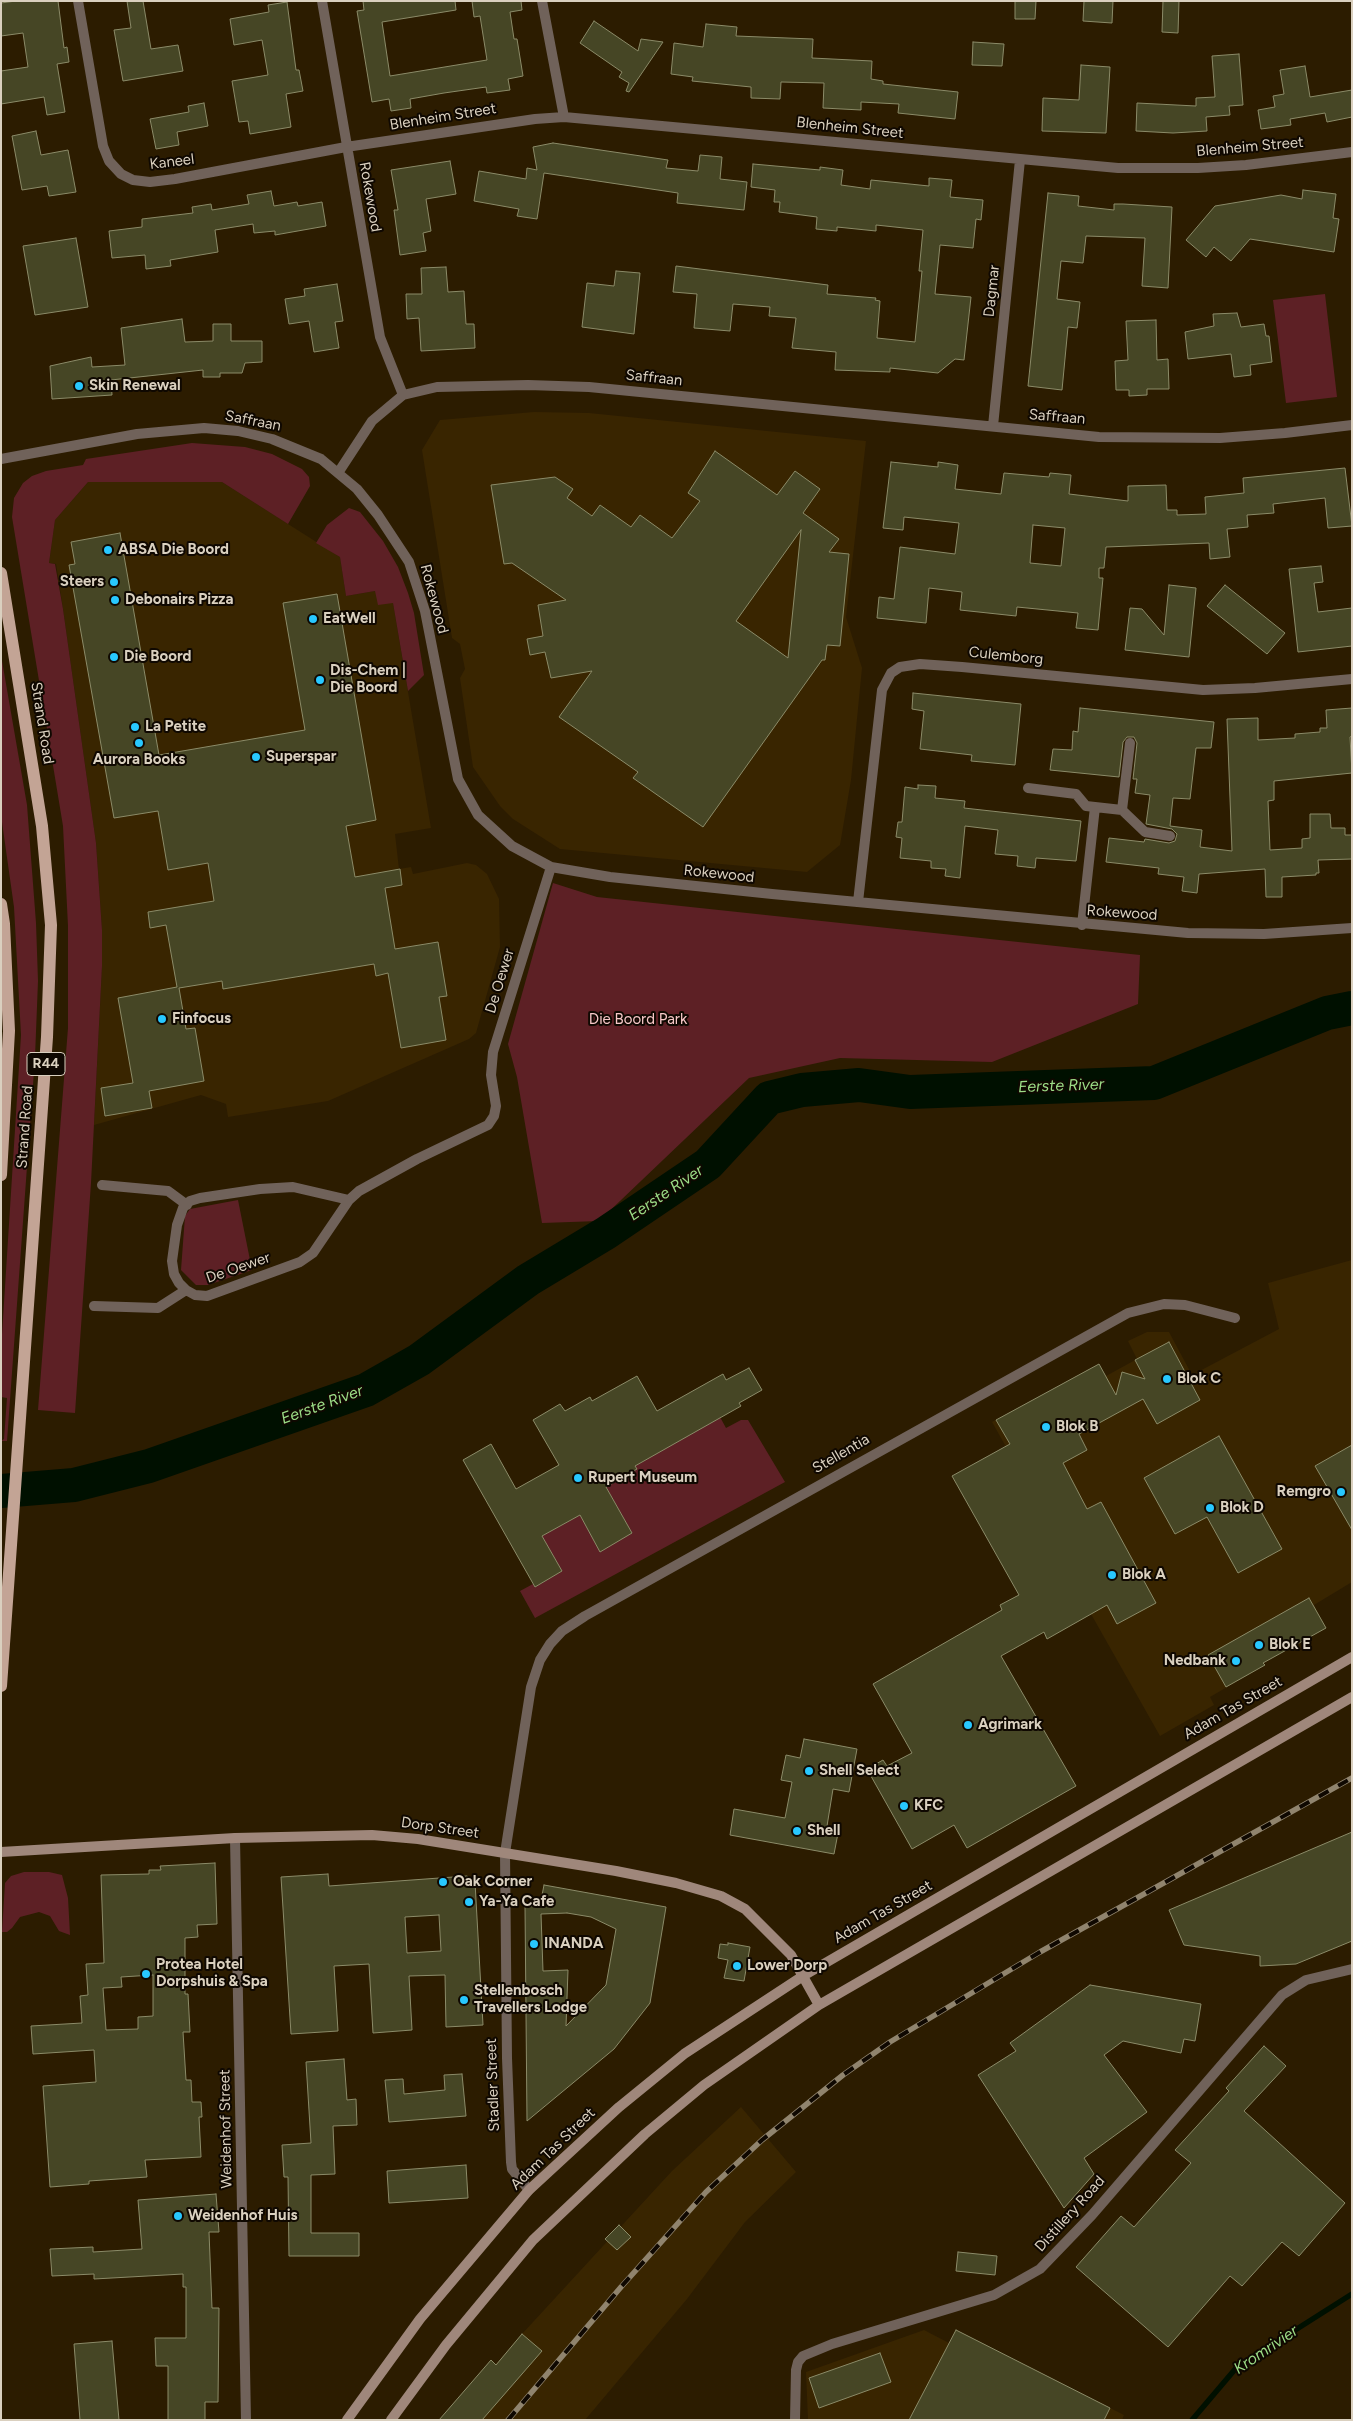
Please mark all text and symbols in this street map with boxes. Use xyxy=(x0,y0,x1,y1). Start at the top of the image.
street label: Blenheim Street xyxy=(388,100,498,134)
street label: Blenheim Street xyxy=(796,113,904,143)
street label: Blenheim Street xyxy=(1196,133,1304,161)
street label: Kaneel xyxy=(149,150,195,174)
street label: Rokewood xyxy=(355,160,385,234)
street label: Dagmar xyxy=(980,264,1004,318)
street label: Saffraan xyxy=(625,366,683,390)
place label: Skin Renewal xyxy=(89,377,181,395)
marker: Skin Renewal xyxy=(73,380,85,392)
street label: Saffraan xyxy=(1028,406,1086,428)
street label: Saffraan xyxy=(223,407,283,435)
place label: ABSA Die Boord xyxy=(118,541,229,559)
marker: ABSA Die Boord xyxy=(102,544,114,556)
street label: Rokewood xyxy=(416,562,452,636)
place label: Steers xyxy=(60,573,104,591)
marker: Steers xyxy=(108,576,120,588)
place label: Debonairs Pizza xyxy=(125,591,233,609)
marker: Debonairs Pizza xyxy=(109,594,121,606)
place label: EatWell xyxy=(323,610,376,628)
marker: EatWell xyxy=(307,613,319,625)
street label: Culemborg xyxy=(968,643,1044,669)
place label: Die Boord xyxy=(124,648,192,666)
marker: Die Boord xyxy=(108,651,120,663)
place label: Dis-Chem | Die Boord xyxy=(330,662,406,697)
marker: Dis-Chem | Die Boord xyxy=(314,674,326,686)
street label: Strand Road xyxy=(27,681,57,765)
place label: La Petite xyxy=(145,718,206,736)
marker: La Petite xyxy=(129,721,141,733)
marker: Aurora Books xyxy=(133,737,145,749)
place label: Superspar xyxy=(266,748,336,766)
place label: Aurora Books xyxy=(93,751,185,769)
marker: Superspar xyxy=(250,751,262,763)
street label: Rokewood xyxy=(683,861,755,887)
street label: Rokewood xyxy=(1086,902,1158,924)
street label: De Oewer xyxy=(482,946,518,1016)
place label: Finfocus xyxy=(172,1010,231,1028)
park label: Die Boord Park xyxy=(589,1011,687,1029)
marker: Finfocus xyxy=(156,1013,168,1025)
road number: R44 xyxy=(27,1052,65,1076)
water label: Eerste River xyxy=(1018,1075,1104,1097)
street label: Strand Road xyxy=(13,1085,37,1169)
water label: Eerste River xyxy=(625,1161,707,1225)
street label: De Oewer xyxy=(204,1249,272,1287)
place label: Blok C xyxy=(1177,1370,1221,1388)
marker: Blok C xyxy=(1161,1373,1173,1385)
water label: Eerste River xyxy=(278,1381,366,1429)
place label: Blok B xyxy=(1056,1418,1098,1436)
marker: Blok B xyxy=(1040,1421,1052,1433)
street label: Stellentia xyxy=(809,1430,873,1478)
place label: Rupert Museum xyxy=(588,1469,697,1487)
marker: Rupert Museum xyxy=(572,1472,584,1484)
place label: Remgro xyxy=(1277,1483,1331,1501)
marker: Remgro xyxy=(1335,1486,1347,1498)
place label: Blok D xyxy=(1220,1499,1264,1517)
marker: Blok D xyxy=(1204,1502,1216,1514)
place label: Blok A xyxy=(1122,1566,1166,1584)
marker: Blok A xyxy=(1106,1569,1118,1581)
place label: Blok E xyxy=(1269,1636,1311,1654)
marker: Blok E xyxy=(1253,1639,1265,1651)
place label: Nedbank xyxy=(1164,1652,1226,1670)
marker: Nedbank xyxy=(1230,1655,1242,1667)
street label: Adam Tas Street xyxy=(1181,1673,1285,1743)
place label: Agrimark xyxy=(978,1716,1042,1734)
marker: Agrimark xyxy=(962,1719,974,1731)
place label: Shell Select xyxy=(819,1762,900,1780)
marker: Shell Select xyxy=(803,1765,815,1777)
place label: KFC xyxy=(914,1797,943,1815)
marker: KFC xyxy=(898,1800,910,1812)
street label: Dorp Street xyxy=(400,1814,480,1842)
place label: Shell xyxy=(807,1822,840,1840)
marker: Shell xyxy=(791,1825,803,1837)
place label: Oak Corner xyxy=(453,1873,532,1891)
marker: Oak Corner xyxy=(437,1876,449,1888)
street label: Adam Tas Street xyxy=(831,1877,935,1947)
place label: Ya-Ya Cafe xyxy=(479,1893,554,1911)
marker: Ya-Ya Cafe xyxy=(463,1896,475,1908)
place label: INANDA xyxy=(544,1935,603,1953)
marker: INANDA xyxy=(528,1938,540,1950)
place label: Protea Hotel Dorpshuis & Spa xyxy=(156,1956,268,1991)
place label: Lower Dorp xyxy=(747,1957,827,1975)
marker: Lower Dorp xyxy=(731,1960,743,1972)
marker: Protea Hotel Dorpshuis & Spa xyxy=(140,1968,152,1980)
place label: Stellenbosch Travellers Lodge xyxy=(474,1982,587,2017)
marker: Stellenbosch Travellers Lodge xyxy=(458,1994,470,2006)
street label: Stadler Street xyxy=(482,2038,504,2132)
street label: Weidenhof Street xyxy=(216,2069,236,2189)
street label: Adam Tas Street xyxy=(507,2104,599,2194)
street label: Distillery Road xyxy=(1031,2172,1109,2256)
place label: Weidenhof Huis xyxy=(188,2207,298,2225)
marker: Weidenhof Huis xyxy=(172,2210,184,2222)
water label: Kromrivier xyxy=(1230,2321,1302,2379)

